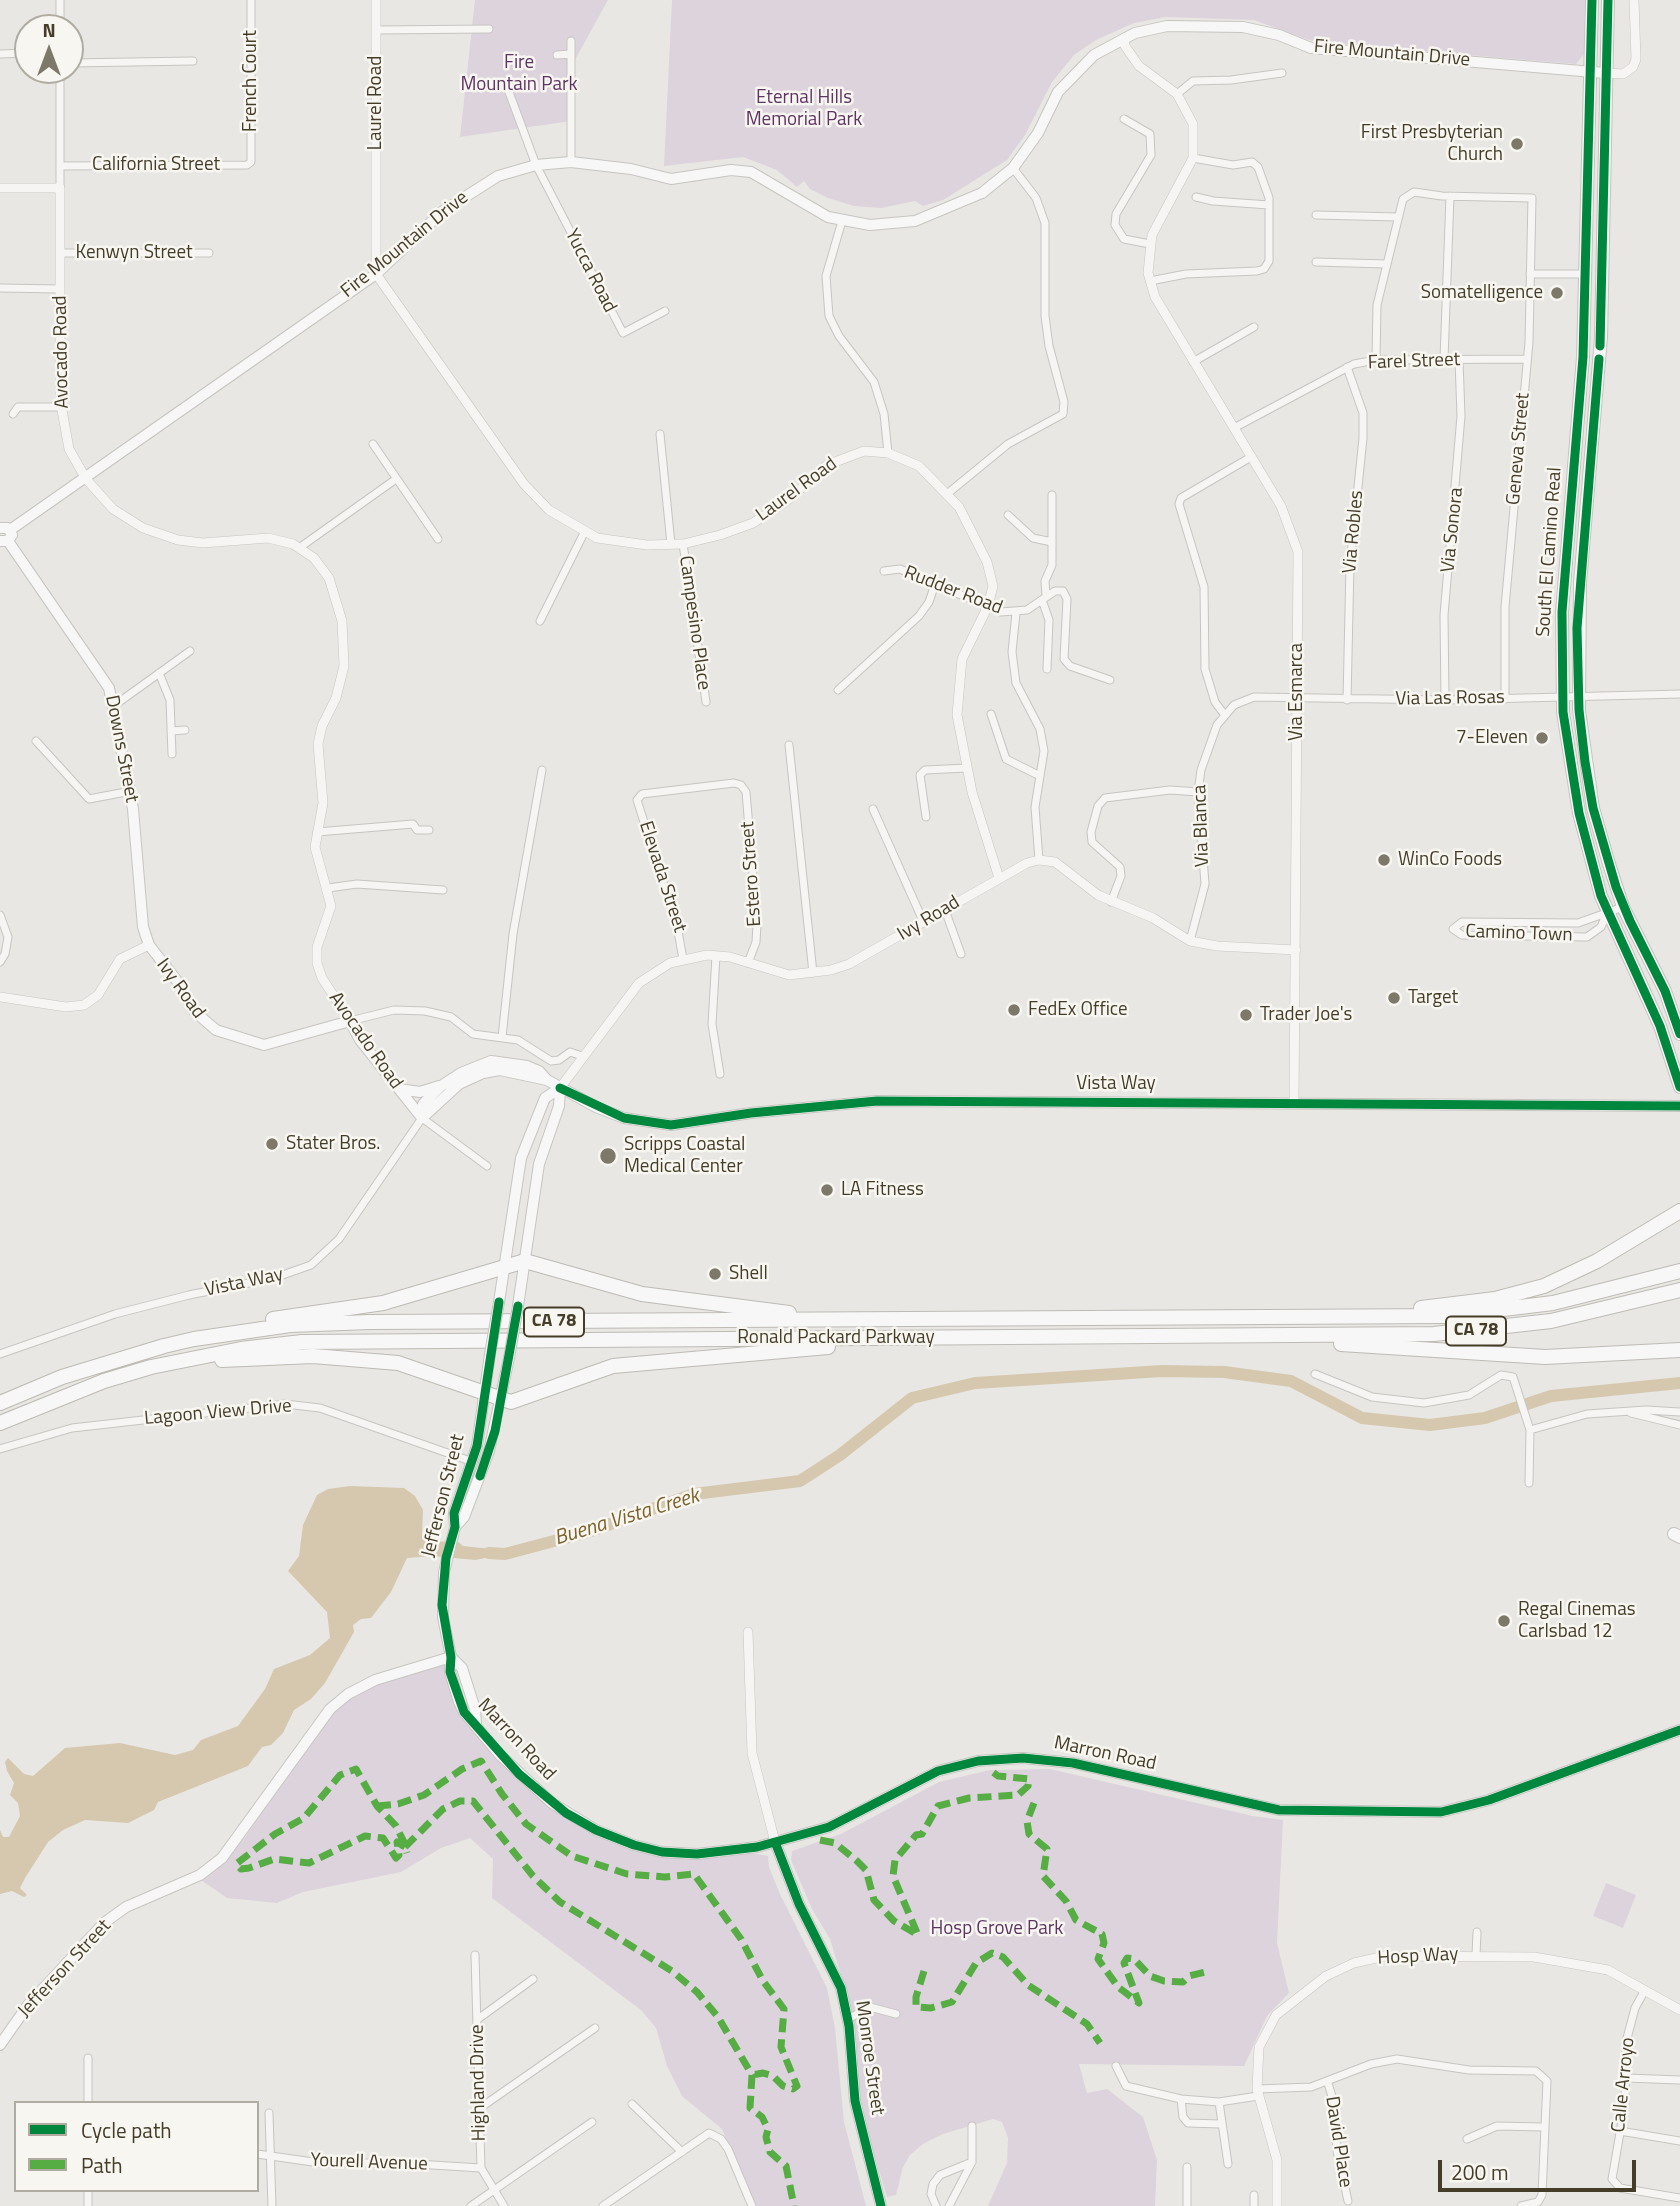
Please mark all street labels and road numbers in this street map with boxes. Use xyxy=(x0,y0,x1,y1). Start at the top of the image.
street label: French Court xyxy=(240,30,262,132)
street label: Fire Mountain Drive xyxy=(1313,36,1471,72)
street label: Laurel Road xyxy=(365,56,387,150)
street label: California Street xyxy=(92,154,220,176)
street label: Fire Mountain Drive xyxy=(337,187,473,303)
street label: Yucca Road xyxy=(559,226,621,316)
street label: Kenwyn Street xyxy=(75,242,193,264)
street label: Avocado Road xyxy=(50,295,74,409)
street label: Farel Street xyxy=(1367,349,1461,375)
street label: Geneva Street xyxy=(1503,392,1535,506)
street label: Laurel Road xyxy=(752,453,842,527)
street label: South El Camino Real xyxy=(1533,466,1567,638)
street label: Via Sonora xyxy=(1437,486,1469,574)
street label: Via Robles xyxy=(1339,490,1369,574)
street label: Campesino Place xyxy=(673,554,715,692)
street label: Rudder Road xyxy=(901,562,1005,620)
street label: Via Esmarca xyxy=(1286,643,1308,741)
street label: Via Las Rosas xyxy=(1395,687,1505,711)
street label: Downs Street xyxy=(99,693,143,805)
street label: Via Blanca xyxy=(1189,784,1215,868)
street label: Elevada Street xyxy=(633,819,691,935)
street label: Estero Street xyxy=(737,821,767,927)
street label: Ivy Road xyxy=(894,892,964,946)
street label: Camino Town xyxy=(1465,921,1573,947)
street label: Ivy Road xyxy=(151,955,209,1023)
street label: Avocado Road xyxy=(323,988,407,1094)
street label: Vista Way xyxy=(1076,1073,1156,1095)
street label: Vista Way xyxy=(203,1264,285,1302)
road number: CA 78 xyxy=(524,1308,584,1336)
road number: CA 78 xyxy=(1446,1316,1506,1346)
street label: Ronald Packard Parkway xyxy=(737,1327,935,1349)
street label: Lagoon View Drive xyxy=(143,1395,293,1431)
street label: Jefferson Street xyxy=(418,1432,470,1560)
street label: Marron Road xyxy=(472,1694,560,1786)
street label: Marron Road xyxy=(1052,1732,1158,1776)
street label: Jefferson Street xyxy=(14,1915,116,2023)
street label: Hosp Way xyxy=(1377,1943,1459,1971)
street label: Monroe Street xyxy=(850,1999,888,2117)
street label: Highland Drive xyxy=(467,2024,491,2142)
street label: Calle Arroyo xyxy=(1608,2036,1640,2134)
street label: David Place xyxy=(1320,2095,1356,2189)
street label: Yourell Avenue xyxy=(310,2150,428,2176)

